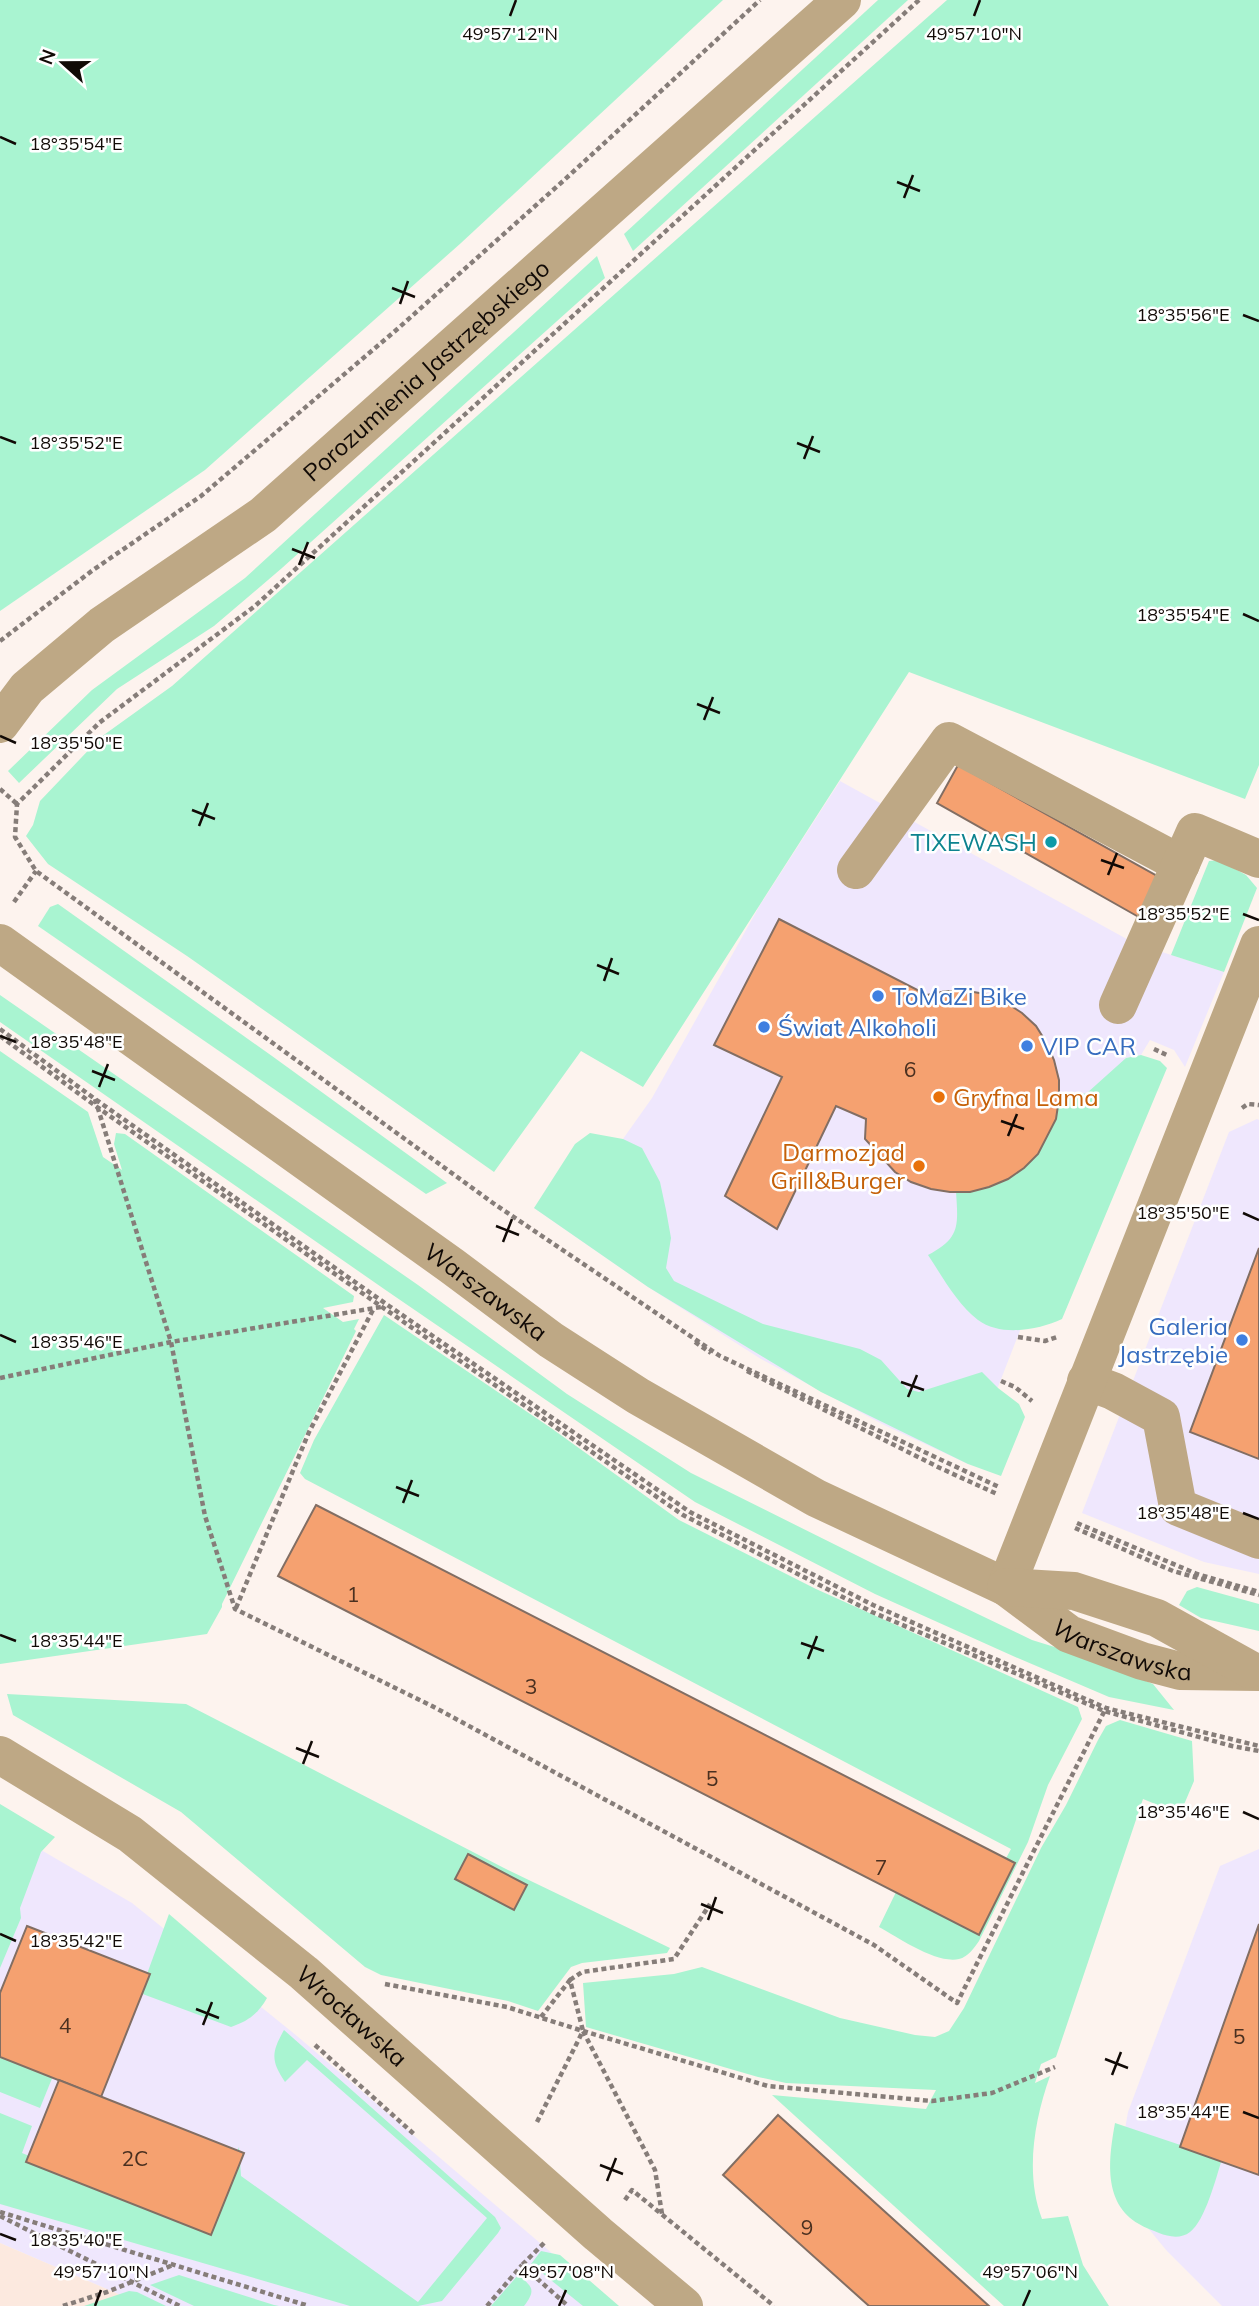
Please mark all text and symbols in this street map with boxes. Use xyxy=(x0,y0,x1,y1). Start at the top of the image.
text: 49°57'12"N xyxy=(462,22,558,45)
text: 49°57'10"N xyxy=(926,22,1022,45)
north arrow xyxy=(28,28,98,98)
text: N xyxy=(33,46,61,68)
text: 18°35'54"E xyxy=(29,132,123,155)
street label: Porozumienia Jastrzębskiego xyxy=(296,253,555,488)
text: 18°35'56"E xyxy=(1136,303,1230,326)
text: 18°35'52"E xyxy=(29,431,123,454)
text: 18°35'54"E xyxy=(1136,603,1230,626)
text: 18°35'50"E xyxy=(29,731,123,754)
place label: TIXEWASH xyxy=(910,827,1037,857)
marker: TIXEWASH xyxy=(1043,834,1059,850)
text: 18°35'52"E xyxy=(1136,902,1230,925)
place label: ToMaZi Bike xyxy=(892,981,1027,1011)
marker: ToMaZi Bike xyxy=(870,988,886,1004)
place label: Świat Alkoholi xyxy=(778,1012,937,1042)
marker: Świat Alkoholi xyxy=(756,1019,772,1035)
text: 18°35'48"E xyxy=(29,1030,123,1053)
place label: VIP CAR xyxy=(1041,1031,1136,1061)
marker: VIP CAR xyxy=(1019,1038,1035,1054)
house number: 6 xyxy=(904,1056,916,1082)
place label: Gryfna Lama xyxy=(953,1082,1099,1112)
marker: Gryfna Lama xyxy=(931,1089,947,1105)
place label: Darmozjad Grill&Burger xyxy=(771,1137,905,1195)
marker: Darmozjad Grill&Burger xyxy=(911,1158,927,1174)
text: 18°35'50"E xyxy=(1136,1201,1230,1224)
street label: Warszawska xyxy=(418,1236,553,1347)
place label: Galeria Jastrzębie xyxy=(1118,1311,1228,1369)
text: 18°35'46"E xyxy=(29,1330,123,1353)
marker: Galeria Jastrzębie xyxy=(1234,1332,1250,1348)
text: 18°35'48"E xyxy=(1136,1501,1230,1524)
house number: 1 xyxy=(347,1581,359,1607)
street label: Warszawska xyxy=(1046,1612,1192,1686)
text: 18°35'44"E xyxy=(29,1629,123,1652)
house number: 3 xyxy=(525,1673,537,1699)
house number: 5 xyxy=(706,1765,718,1791)
text: 18°35'46"E xyxy=(1136,1800,1230,1823)
house number: 7 xyxy=(875,1854,887,1880)
text: 18°35'42"E xyxy=(29,1929,123,1952)
street label: Wrocławska xyxy=(290,1958,414,2073)
house number: 4 xyxy=(59,2012,72,2038)
house number: 5 xyxy=(1233,2023,1245,2049)
text: 18°35'44"E xyxy=(1136,2100,1230,2123)
house number: 2C xyxy=(122,2145,148,2171)
house number: 9 xyxy=(801,2214,813,2240)
text: 18°35'40"E xyxy=(29,2228,123,2251)
text: 49°57'10"N xyxy=(53,2260,149,2283)
text: 49°57'08"N xyxy=(518,2260,614,2283)
text: 49°57'06"N xyxy=(982,2260,1078,2283)

